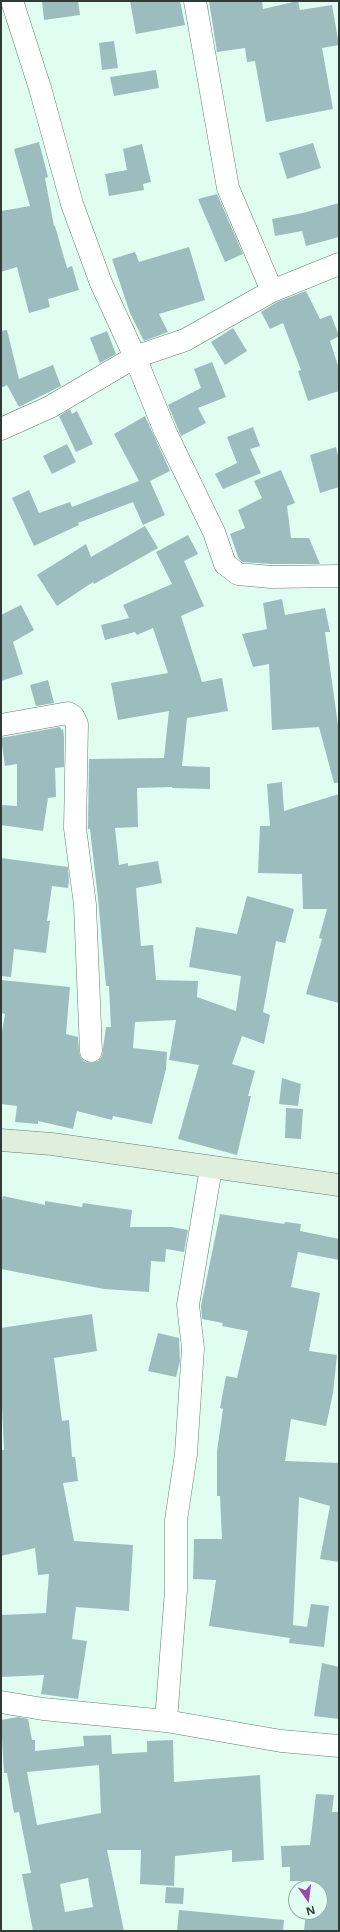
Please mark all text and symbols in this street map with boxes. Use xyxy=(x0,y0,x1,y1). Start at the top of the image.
north arrow xyxy=(288,1880,328,1920)
text: N xyxy=(305,1903,317,1920)

